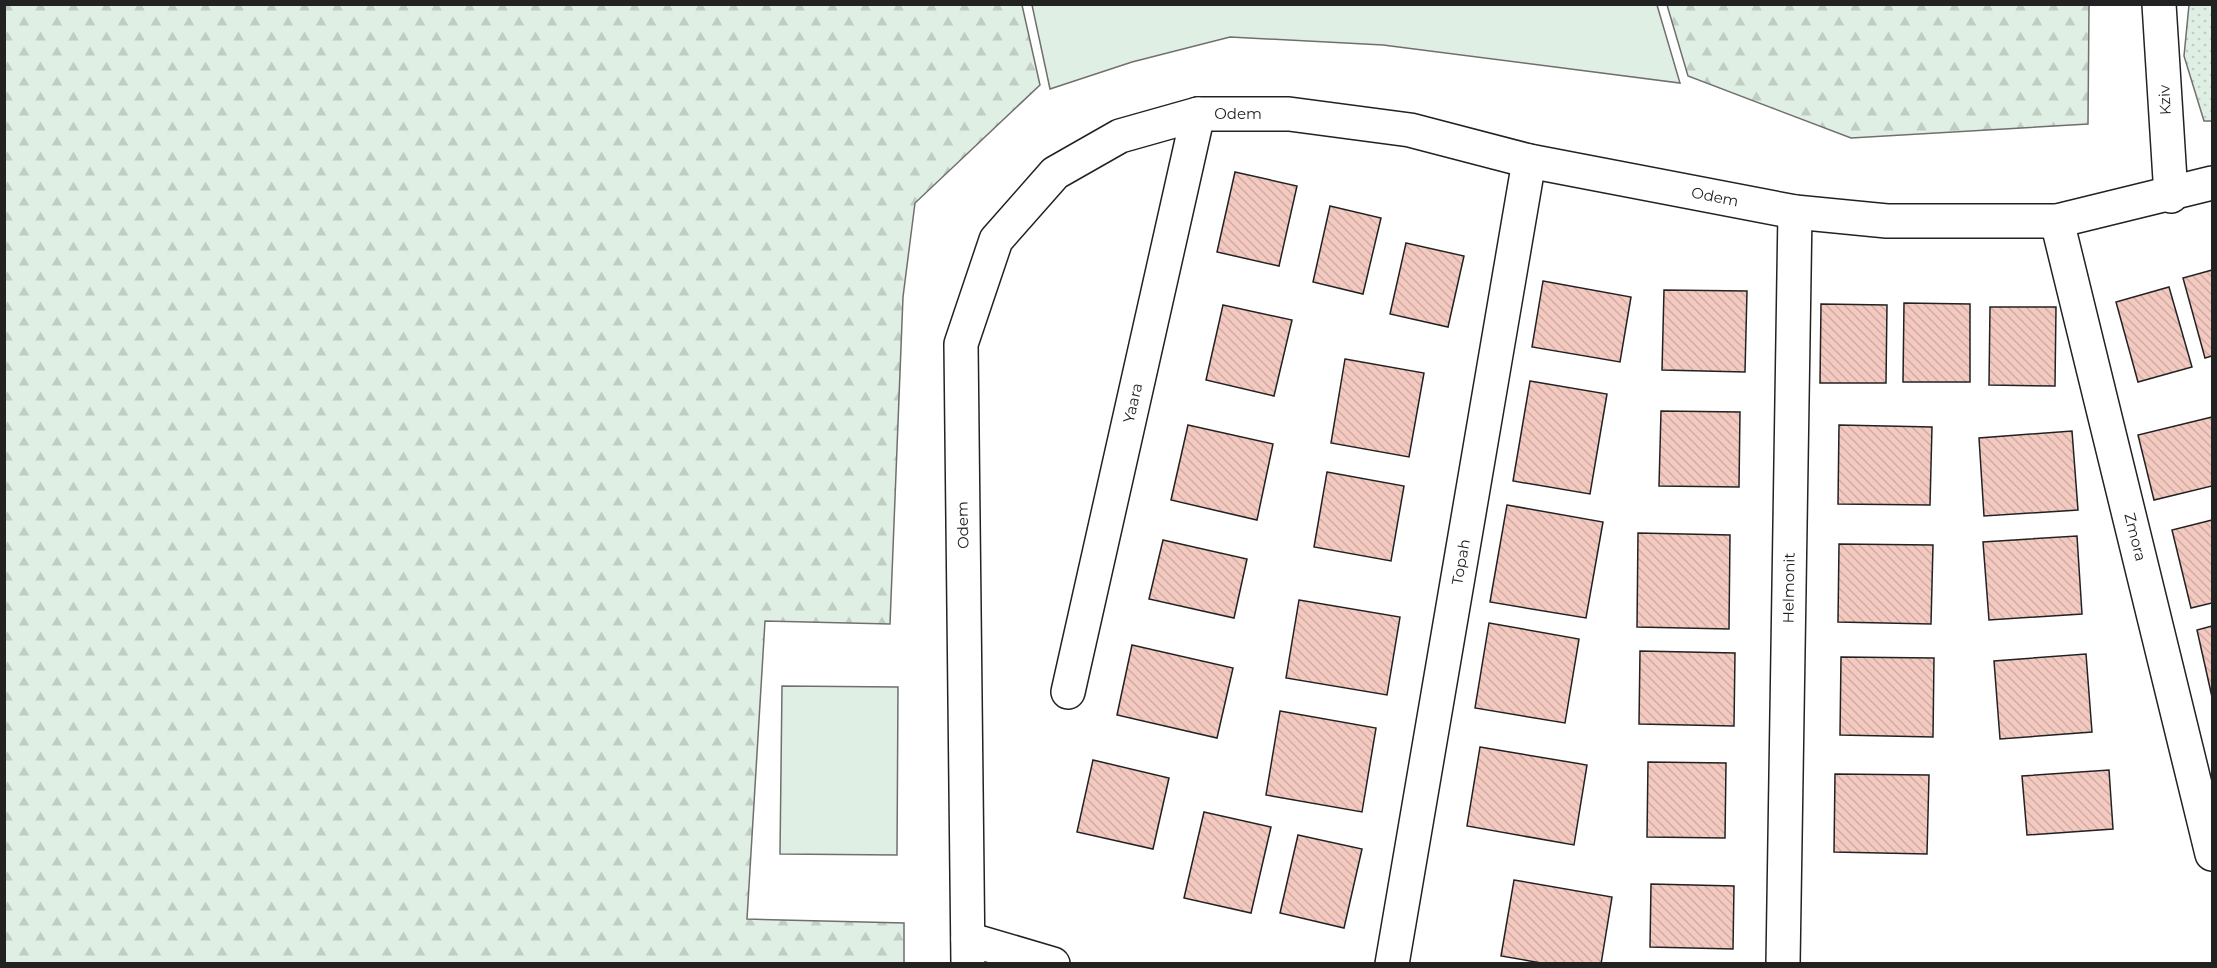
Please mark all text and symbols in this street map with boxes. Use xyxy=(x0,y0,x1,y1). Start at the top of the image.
street label: Kziv xyxy=(2154,84,2175,116)
street label: Odem xyxy=(1214,104,1262,123)
street label: Odem xyxy=(1690,183,1740,210)
street label: Yaara xyxy=(1119,381,1146,425)
street label: Odem xyxy=(953,501,972,549)
street label: Zmora xyxy=(2120,511,2151,563)
street label: Topah xyxy=(1447,537,1474,586)
street label: Helmonit xyxy=(1778,552,1799,624)

